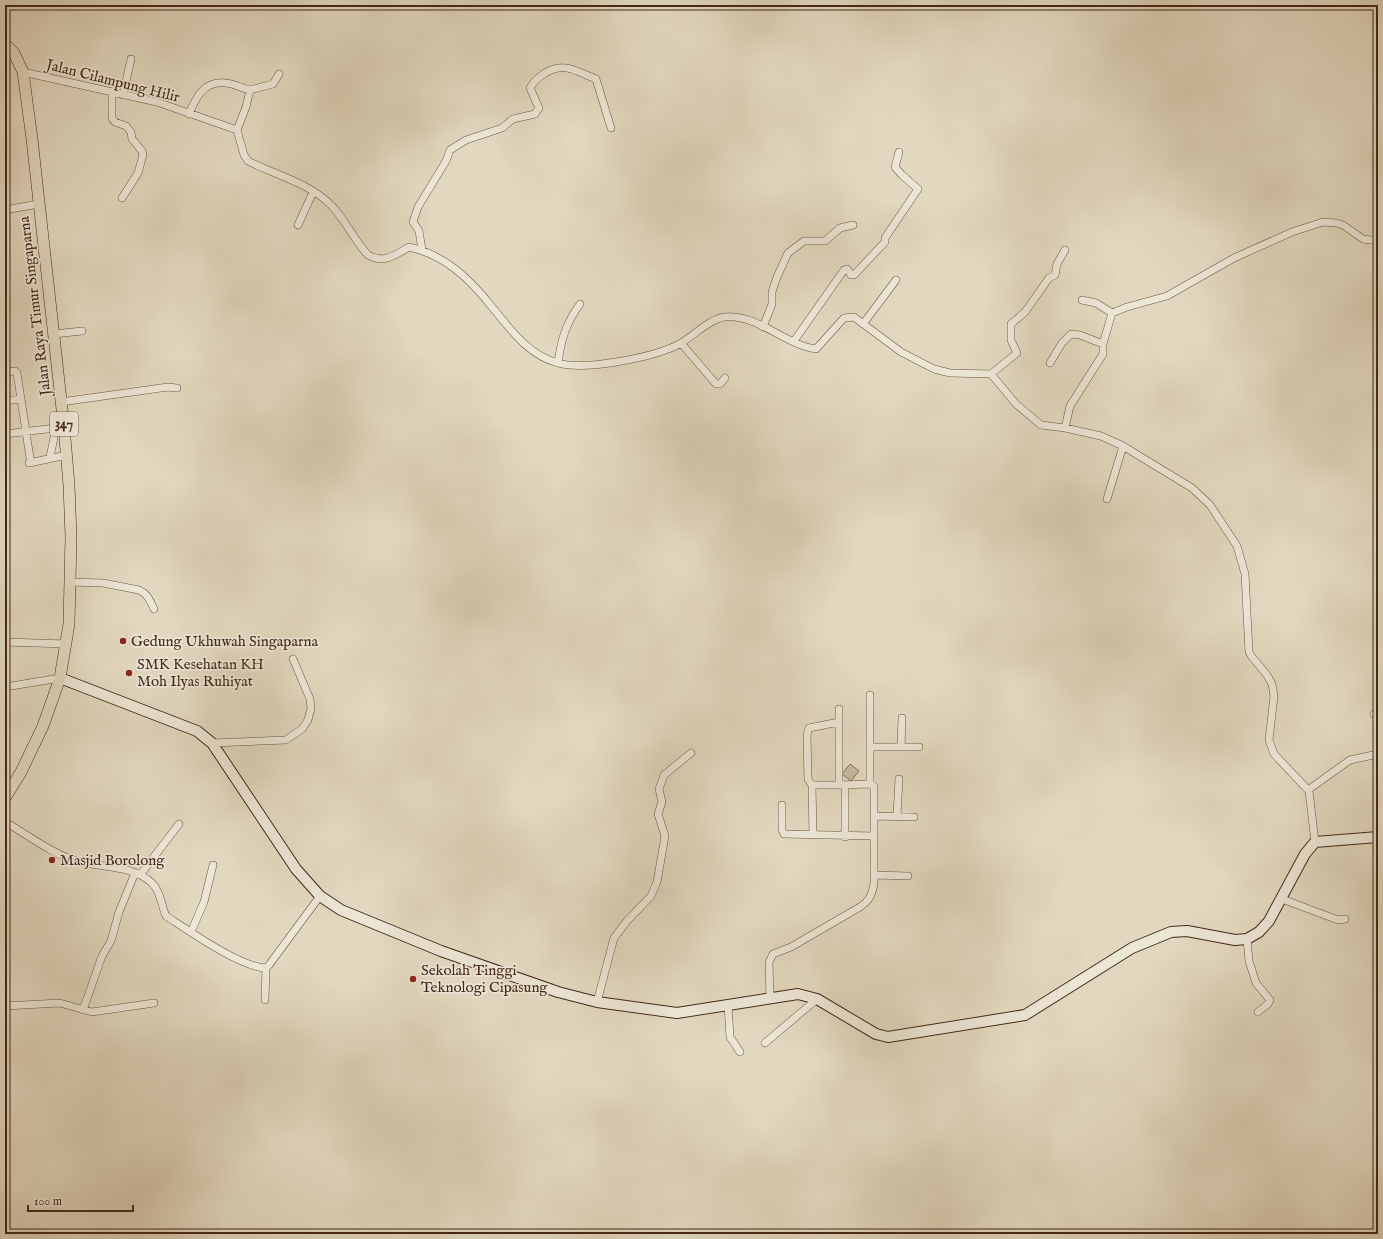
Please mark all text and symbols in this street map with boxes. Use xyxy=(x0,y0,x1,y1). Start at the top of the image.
street label: Jalan Cilampung Hilir xyxy=(42,55,182,107)
street label: Jalan Raya Timur Singaparna xyxy=(15,215,56,399)
road number: 347 xyxy=(50,412,78,436)
place label: Gedung Ukhuwah Singaparna xyxy=(131,632,318,651)
marker: Gedung Ukhuwah Singaparna xyxy=(118,636,128,646)
place label: SMK Kesehatan KH Moh Ilyas Ruhiyat xyxy=(137,655,264,691)
marker: SMK Kesehatan KH Moh Ilyas Ruhiyat xyxy=(124,668,134,678)
place label: Masjid Borolong xyxy=(60,851,165,870)
marker: Masjid Borolong xyxy=(47,855,57,865)
place label: Sekolah Tinggi Teknologi Cipasung xyxy=(421,961,548,997)
marker: Sekolah Tinggi Teknologi Cipasung xyxy=(408,974,418,984)
scale bar xyxy=(28,1187,133,1213)
text: 100 m xyxy=(34,1194,62,1209)

